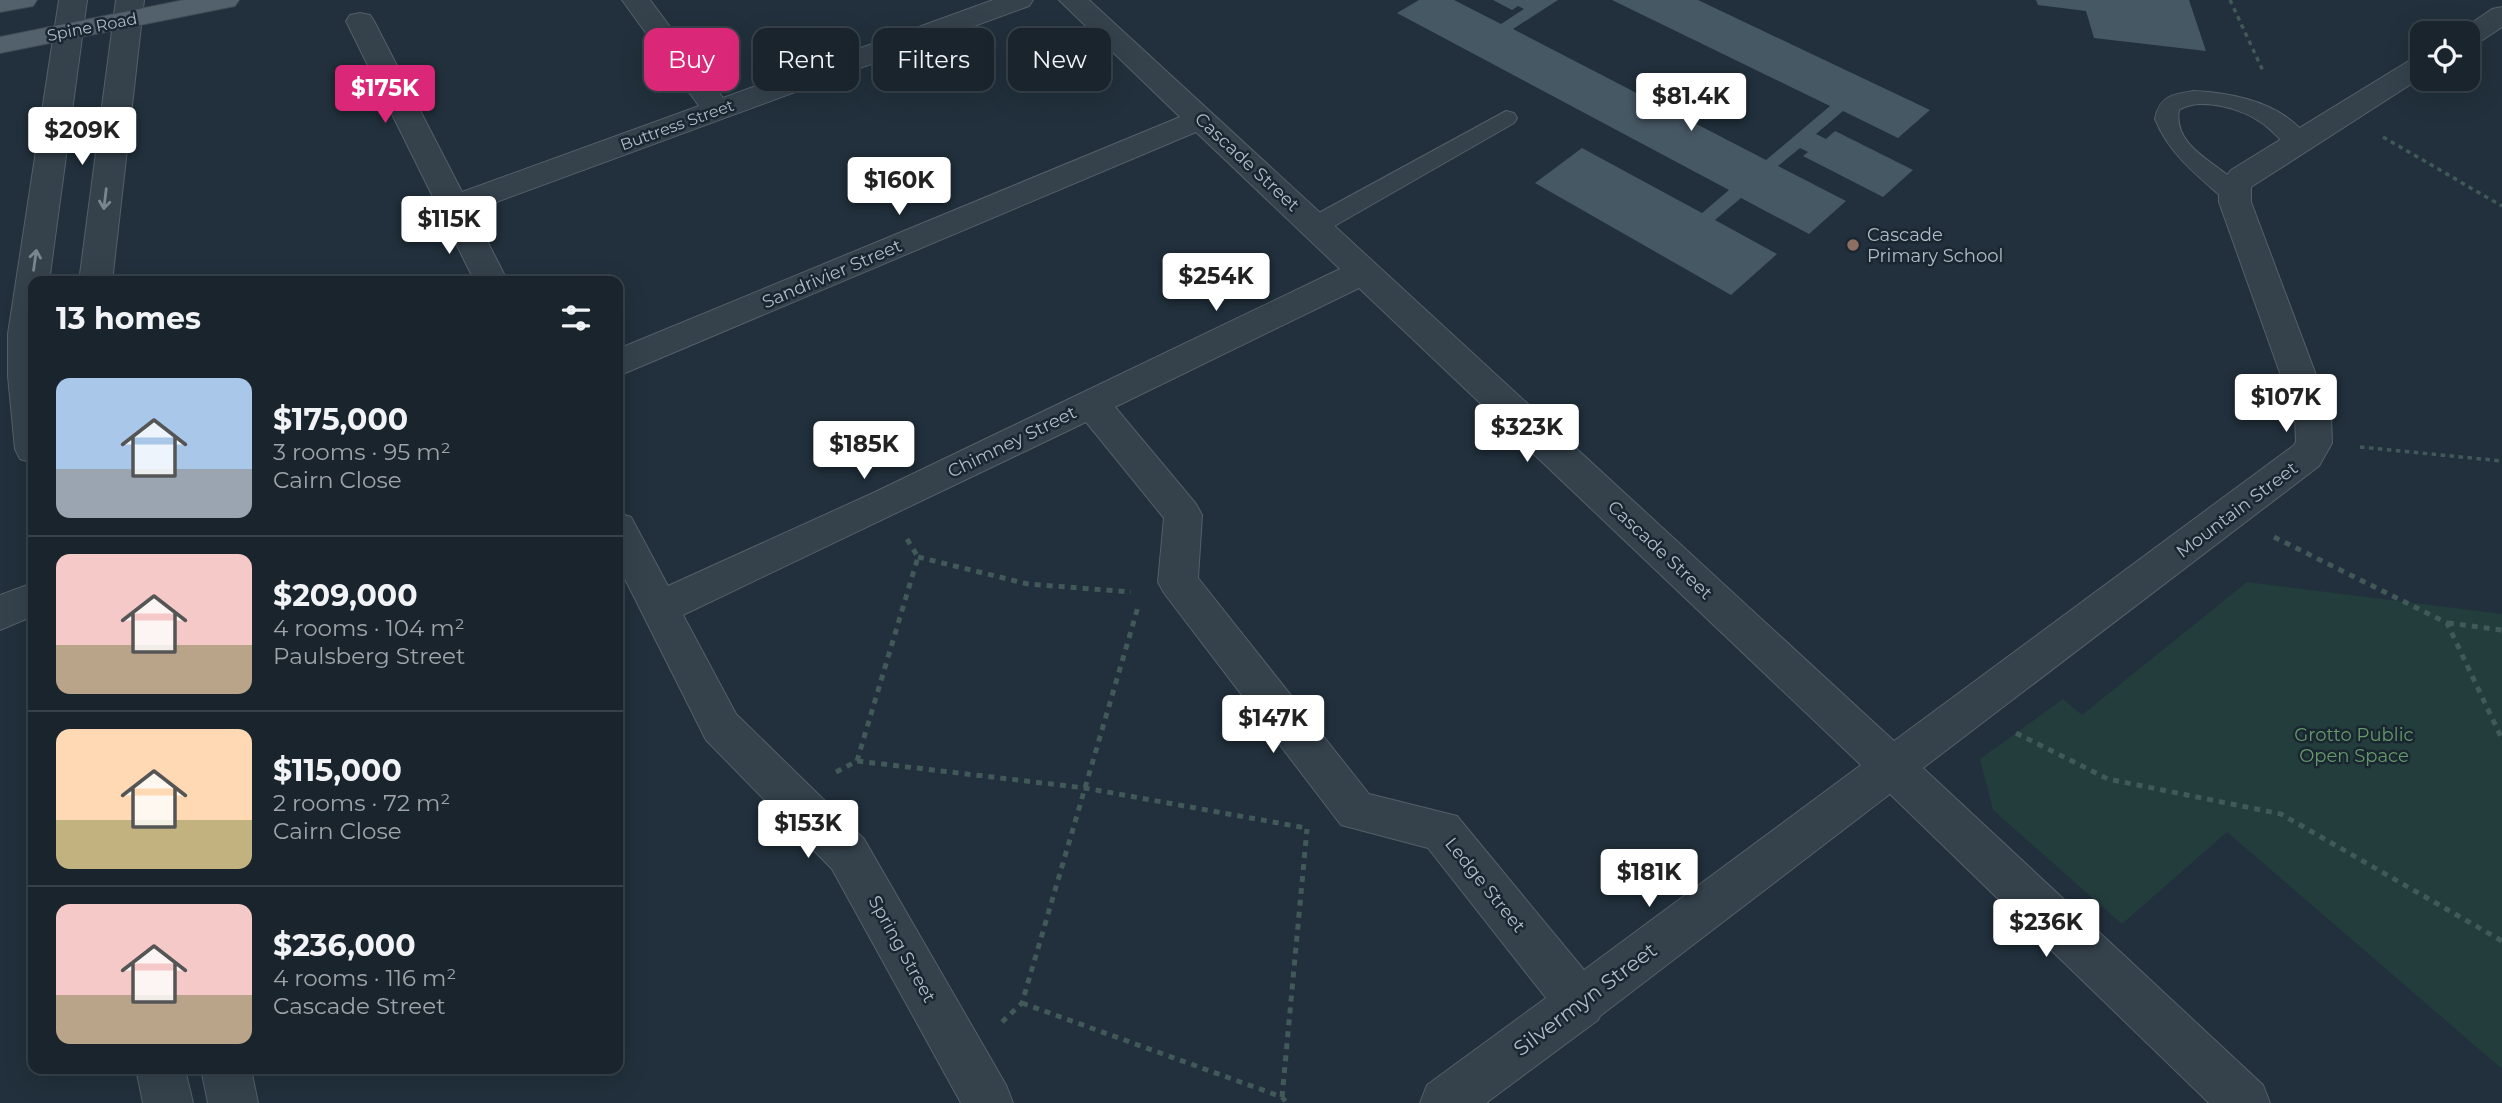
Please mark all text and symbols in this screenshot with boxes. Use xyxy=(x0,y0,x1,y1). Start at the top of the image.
street label: Spine Road xyxy=(45,9,139,45)
map controls xyxy=(2410,21,2480,91)
button: locate xyxy=(2410,21,2480,91)
chip: Buy xyxy=(644,28,739,91)
chip: Rent xyxy=(753,28,859,91)
chip: Filters xyxy=(873,28,994,91)
chip: New xyxy=(1008,28,1111,91)
pin: $175K xyxy=(336,66,434,125)
text: $175K xyxy=(351,74,419,102)
pin: $81.4K xyxy=(1634,74,1748,133)
text: $81.4K xyxy=(1652,82,1730,110)
street label: Buttress Street xyxy=(618,95,737,154)
pin: $209K xyxy=(33,108,131,167)
street label: Cascade Street xyxy=(1190,108,1304,216)
text: $209K xyxy=(44,116,120,144)
pin: $160K xyxy=(850,158,948,217)
text: $160K xyxy=(864,166,934,194)
one-way arrow xyxy=(98,188,111,210)
pin: $115K xyxy=(400,196,498,256)
text: $115K xyxy=(417,205,481,233)
place label: Cascade Primary School xyxy=(1867,224,2003,267)
street label: Sandrivier Street xyxy=(759,235,905,313)
marker: Cascade Primary School xyxy=(1845,237,1861,253)
one-way arrow xyxy=(29,249,42,271)
pin: $254K xyxy=(1167,254,1265,313)
text: $254K xyxy=(1179,262,1253,290)
icon: filters xyxy=(557,299,595,337)
text: 13 homes xyxy=(56,300,201,337)
pin: $107K xyxy=(2237,374,2335,434)
text: $107K xyxy=(2251,383,2321,411)
text: $175,000 xyxy=(273,401,408,438)
street label: Chimney Street xyxy=(944,401,1080,483)
pin: $323K xyxy=(1478,405,1576,464)
icon: home xyxy=(112,406,196,490)
text: $323K xyxy=(1491,413,1563,441)
pin: $185K xyxy=(815,421,913,481)
text: $185K xyxy=(829,430,899,458)
text: 3 rooms · 95 m² xyxy=(273,438,451,466)
street label: Mountain Street xyxy=(2172,457,2302,563)
text: Cairn Close xyxy=(273,466,402,494)
street label: Cascade Street xyxy=(1603,496,1717,604)
text: $209,000 xyxy=(273,577,418,614)
icon: home xyxy=(112,582,196,666)
text: 4 rooms · 104 m² xyxy=(273,614,465,642)
text: Paulsberg Street xyxy=(273,642,465,670)
pin: $147K xyxy=(1224,696,1322,755)
text: $147K xyxy=(1238,704,1308,732)
park label: Grotto Public Open Space xyxy=(2294,724,2414,767)
text: $115,000 xyxy=(273,752,402,789)
icon: home xyxy=(112,757,196,841)
text: 2 rooms · 72 m² xyxy=(273,789,450,817)
pin: $153K xyxy=(759,800,857,860)
text: $153K xyxy=(774,809,842,837)
text: Cairn Close xyxy=(273,817,402,845)
street label: Ledge Street xyxy=(1440,833,1530,937)
pin: $181K xyxy=(1600,850,1698,909)
text: $181K xyxy=(1617,858,1681,886)
street label: Spring Street xyxy=(864,892,940,1006)
pin: $236K xyxy=(1997,900,2095,959)
text: $236K xyxy=(2009,908,2083,936)
text: $236,000 xyxy=(273,927,416,964)
icon: home xyxy=(112,932,196,1016)
street label: Silvermyn Street xyxy=(1509,937,1661,1061)
text: 4 rooms · 116 m² xyxy=(273,964,456,992)
text: Cascade Street xyxy=(273,992,446,1020)

